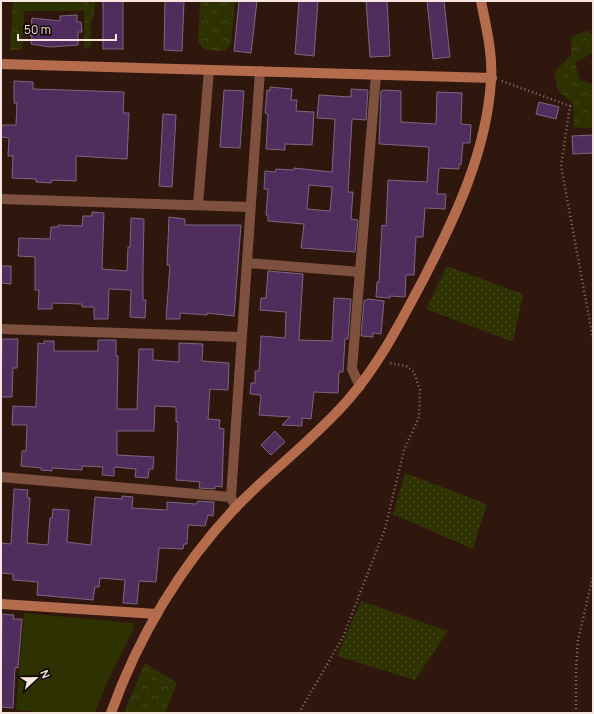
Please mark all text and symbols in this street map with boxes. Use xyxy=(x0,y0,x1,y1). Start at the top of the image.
scale bar xyxy=(18,16,116,42)
text: 50 m xyxy=(24,21,51,38)
north arrow xyxy=(16,658,56,698)
text: N xyxy=(37,668,54,681)

